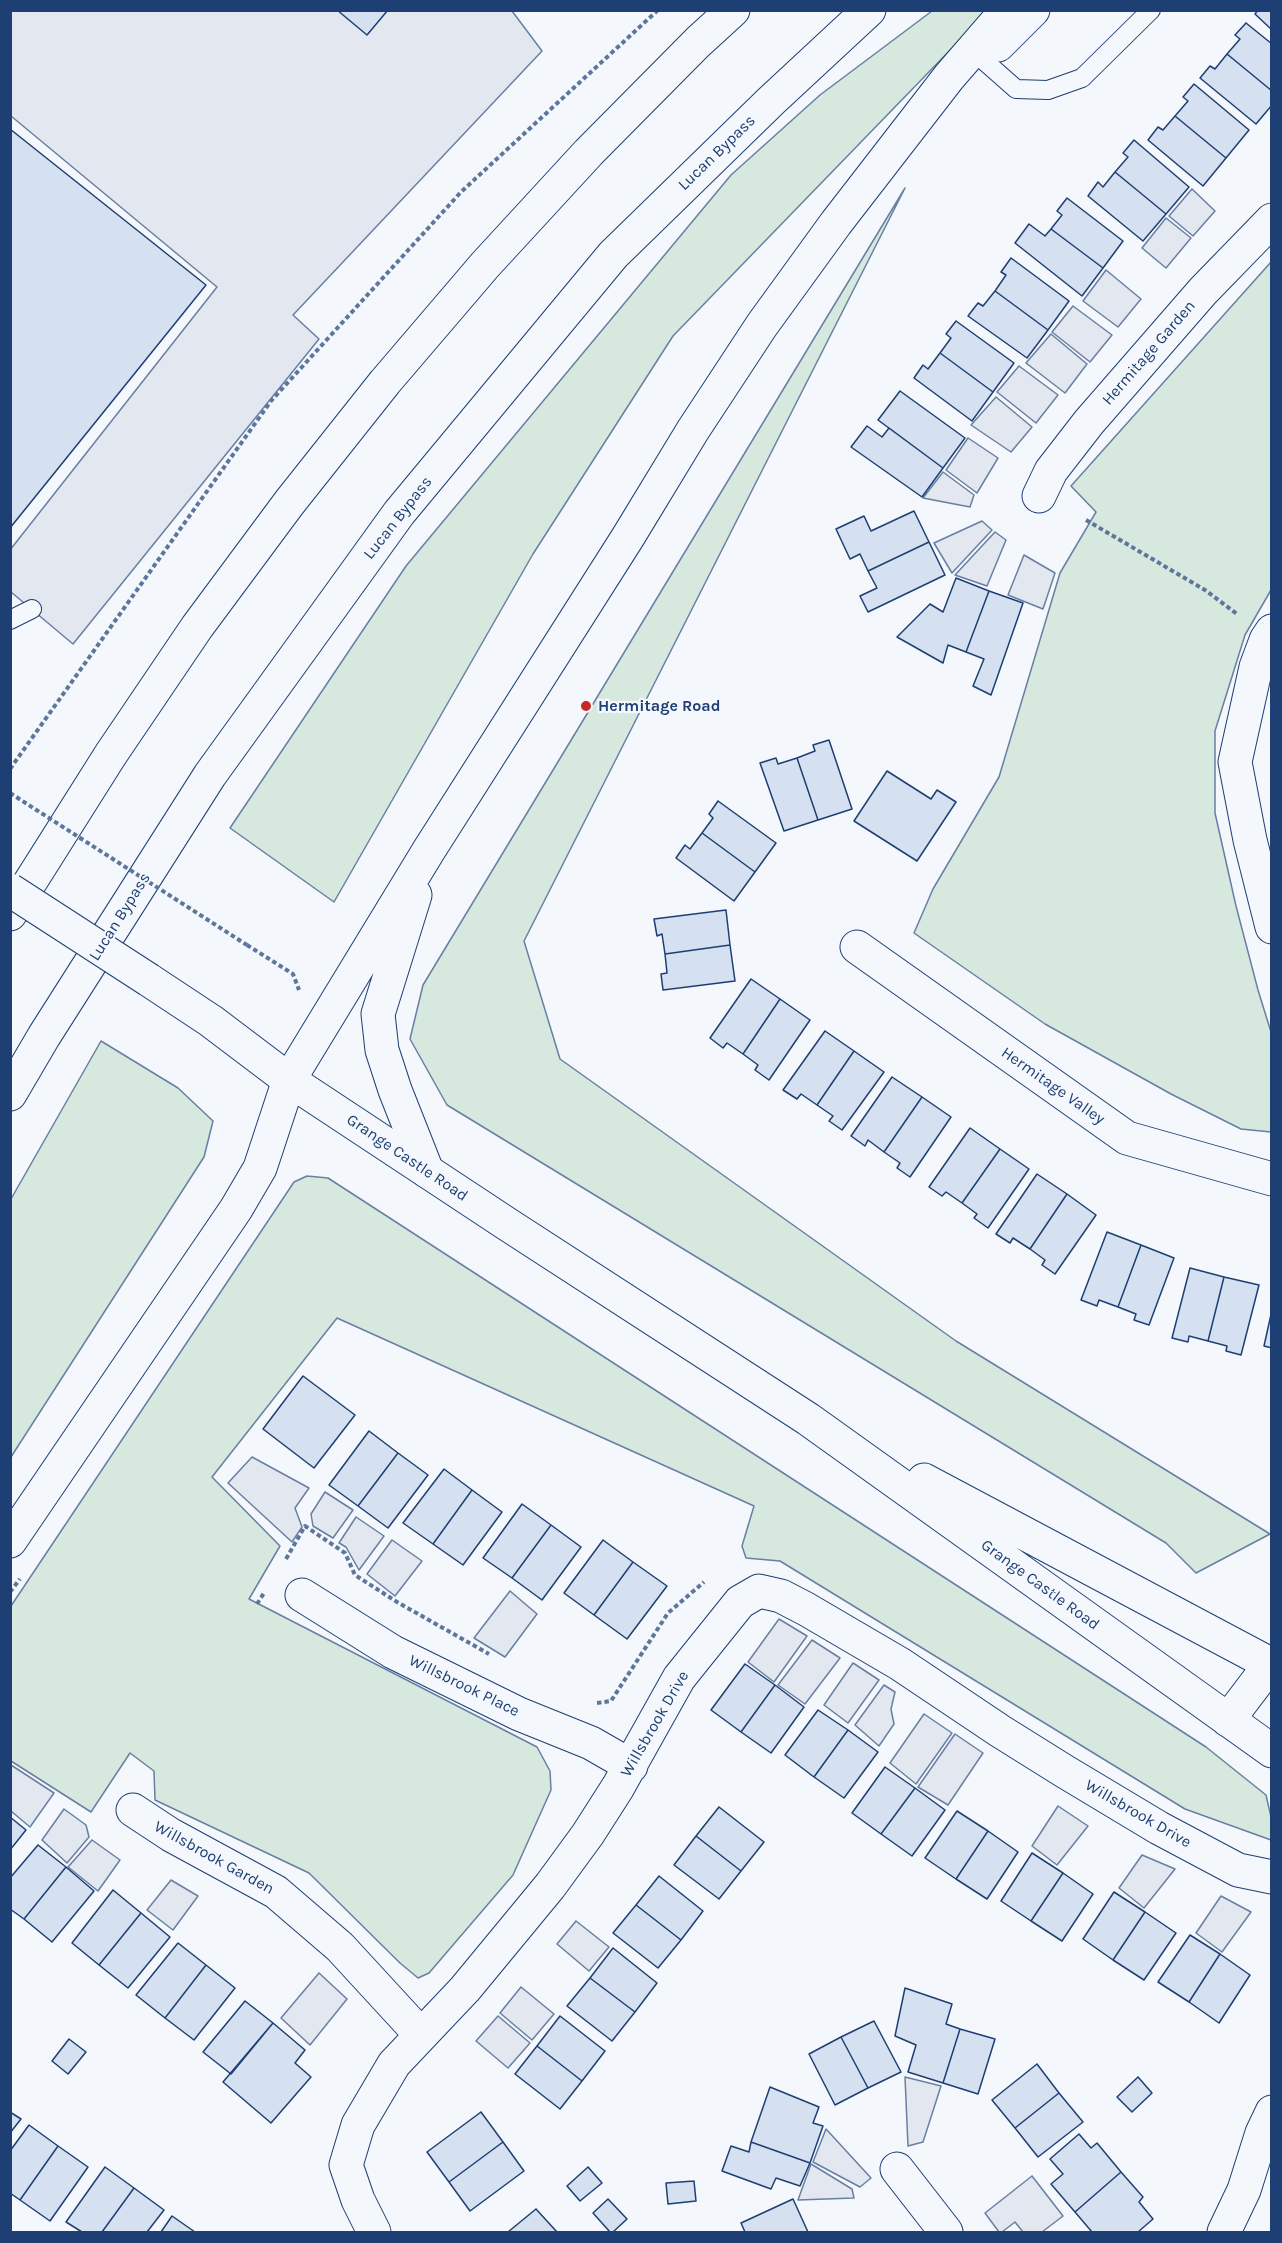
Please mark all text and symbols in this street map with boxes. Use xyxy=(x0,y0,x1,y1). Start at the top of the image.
street label: Lucan Bypass xyxy=(674,111,760,195)
street label: Hermitage Garden xyxy=(1098,297,1200,409)
street label: Lucan Bypass xyxy=(360,473,436,563)
place label: Hermitage Road xyxy=(598,696,721,716)
marker: Hermitage Road xyxy=(579,699,593,713)
street label: Lucan Bypass xyxy=(85,869,155,965)
street label: Hermitage Valley xyxy=(997,1043,1109,1129)
street label: Grange Castle Road xyxy=(343,1110,471,1206)
street label: Grange Castle Road xyxy=(977,1536,1103,1634)
street label: Willsbrook Place xyxy=(406,1651,522,1721)
street label: Willsbrook Drive xyxy=(617,1668,693,1780)
street label: Willsbrook Drive xyxy=(1082,1776,1194,1852)
street label: Willsbrook Garden xyxy=(151,1817,277,1899)

